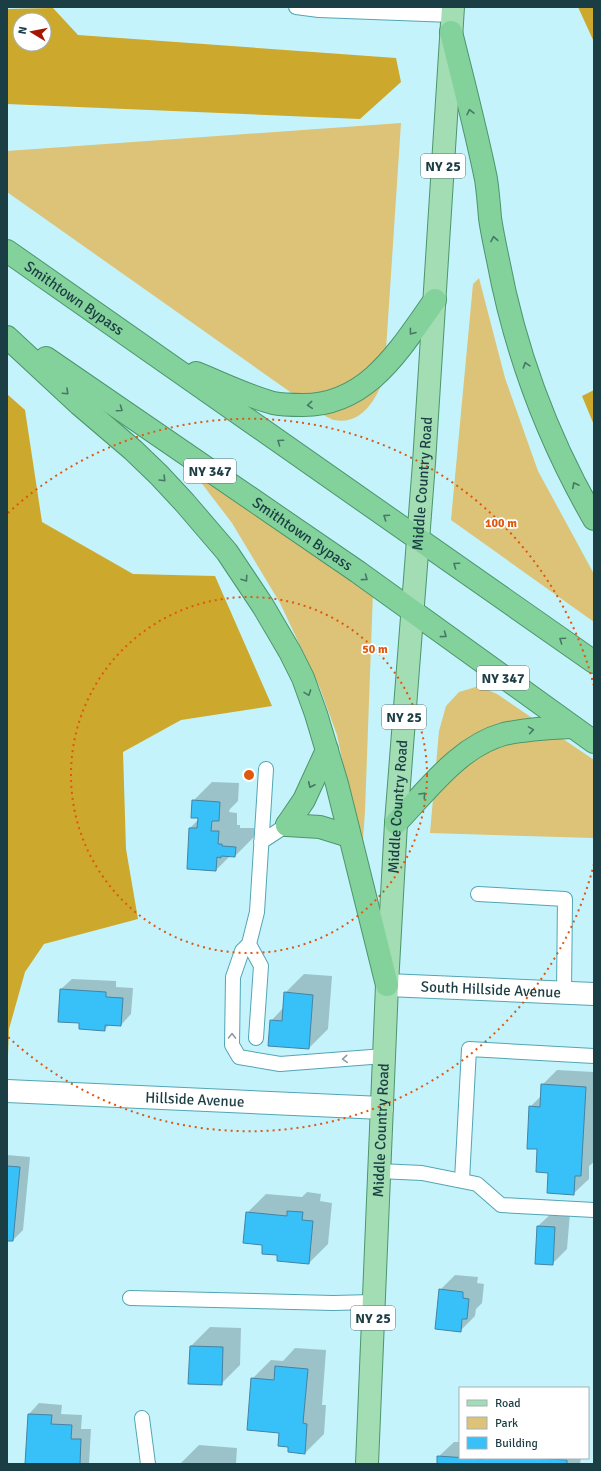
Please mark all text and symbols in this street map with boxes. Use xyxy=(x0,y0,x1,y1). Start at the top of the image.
north arrow xyxy=(12,12,52,52)
text: N xyxy=(16,25,30,35)
one-way arrow xyxy=(466,108,474,115)
road number: NY 25 xyxy=(421,154,465,178)
one-way arrow xyxy=(490,236,499,242)
street label: Smithtown Bypass xyxy=(21,257,128,339)
one-way arrow xyxy=(410,327,417,334)
one-way arrow xyxy=(522,362,530,369)
one-way arrow xyxy=(61,387,69,395)
one-way arrow xyxy=(307,400,313,409)
one-way arrow xyxy=(115,404,122,411)
street label: Middle Country Road xyxy=(408,416,436,551)
one-way arrow xyxy=(277,440,284,447)
road number: NY 347 xyxy=(184,459,236,483)
one-way arrow xyxy=(158,474,166,482)
one-way arrow xyxy=(573,482,580,489)
street label: Smithtown Bypass xyxy=(249,493,356,575)
one-way arrow xyxy=(383,514,390,521)
text: 100 m xyxy=(485,516,517,531)
one-way arrow xyxy=(453,563,460,570)
one-way arrow xyxy=(361,573,368,580)
one-way arrow xyxy=(241,575,248,582)
one-way arrow xyxy=(440,630,447,638)
one-way arrow xyxy=(559,637,566,645)
text: 50 m xyxy=(362,642,388,657)
road number: NY 347 xyxy=(477,666,529,690)
one-way arrow xyxy=(303,689,311,696)
road number: NY 25 xyxy=(382,705,426,729)
one-way arrow xyxy=(528,726,534,735)
street label: Middle Country Road xyxy=(384,739,411,874)
centre of rings xyxy=(242,768,256,782)
one-way arrow xyxy=(308,781,316,788)
one-way arrow xyxy=(418,792,426,800)
street label: South Hillside Avenue xyxy=(420,977,561,1002)
one-way arrow xyxy=(228,1033,236,1039)
one-way arrow xyxy=(342,1054,348,1063)
street label: Middle Country Road xyxy=(369,1063,393,1198)
street label: Hillside Avenue xyxy=(145,1088,245,1111)
road number: NY 25 xyxy=(351,1306,395,1330)
legend xyxy=(459,1387,589,1459)
text: Road xyxy=(495,1396,521,1411)
text: Park xyxy=(495,1416,518,1431)
text: Building xyxy=(495,1436,538,1451)

